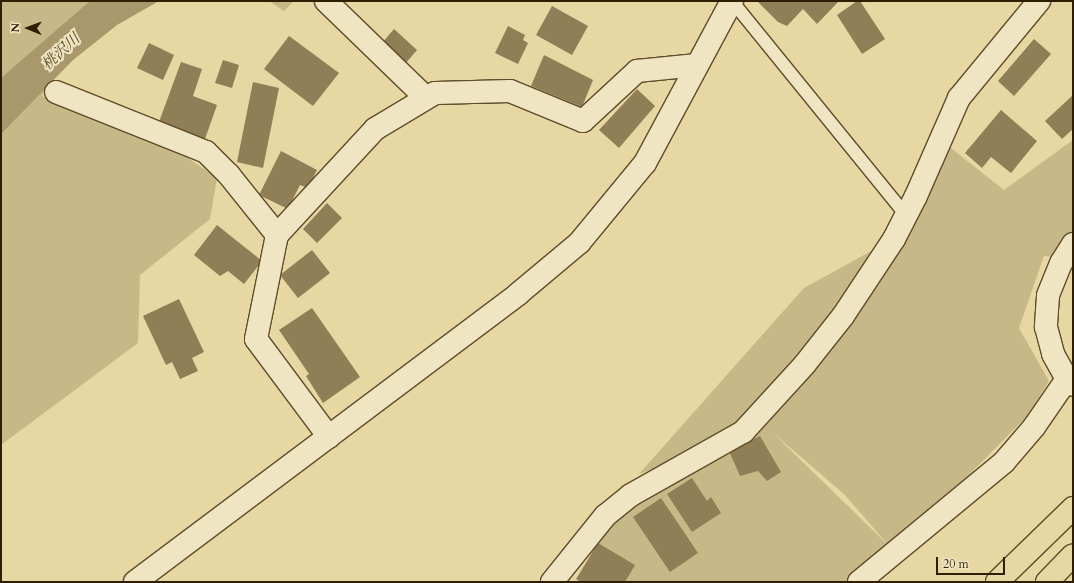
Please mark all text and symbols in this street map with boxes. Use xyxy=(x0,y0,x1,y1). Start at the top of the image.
north arrow xyxy=(8,8,48,48)
text: N xyxy=(8,23,23,33)
water label: 桃沢川 xyxy=(38,30,84,74)
scale bar xyxy=(938,549,1007,575)
text: 20 m xyxy=(943,556,969,572)

